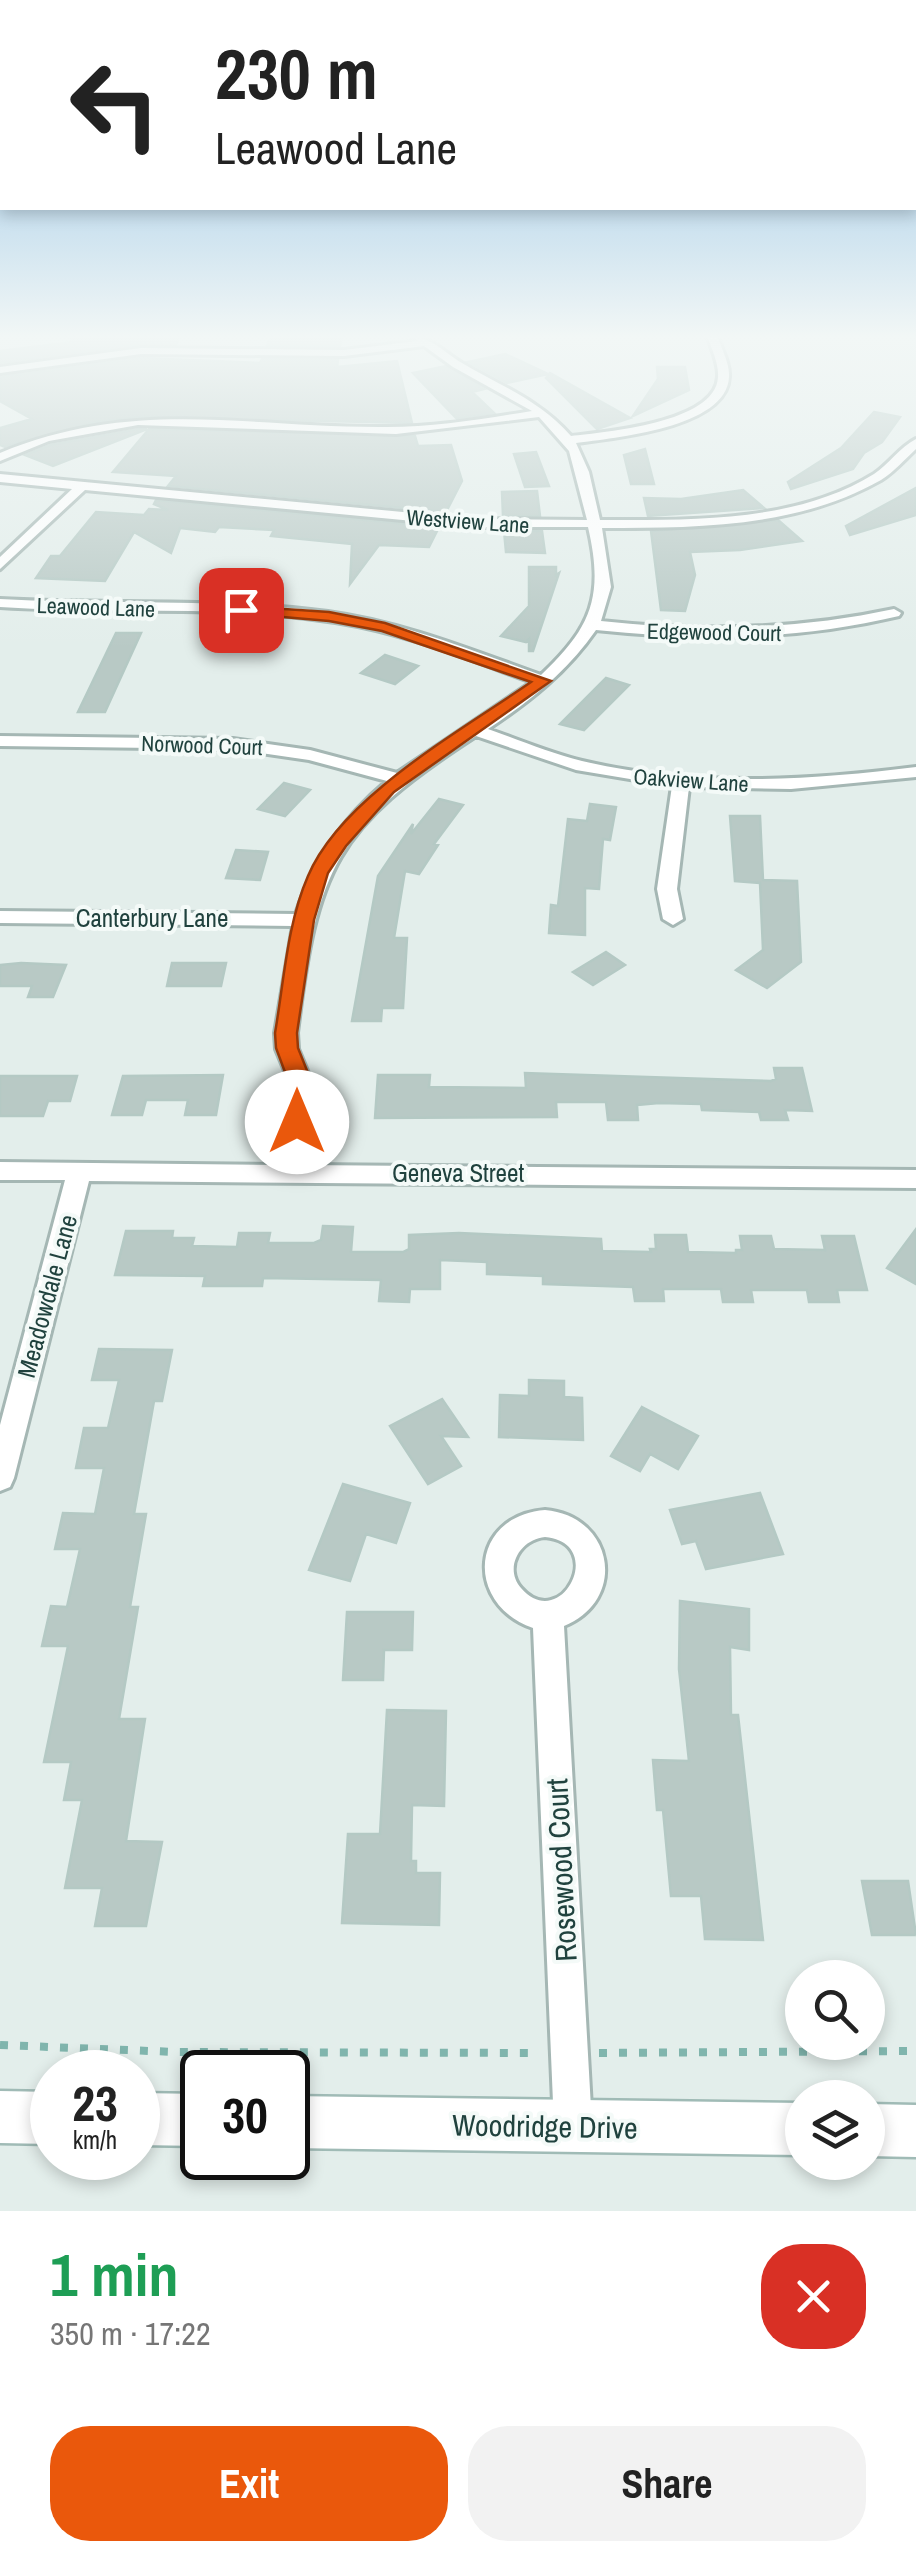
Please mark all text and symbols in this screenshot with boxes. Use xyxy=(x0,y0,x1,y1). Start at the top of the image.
text: 230 m xyxy=(215,27,378,121)
icon: left xyxy=(50,40,180,170)
text: Leawood Lane xyxy=(215,117,457,178)
street label: Westview Lane xyxy=(406,502,530,540)
pin xyxy=(199,568,284,653)
icon: arrive xyxy=(214,583,269,638)
street label: Leawood Lane xyxy=(36,590,156,624)
street label: Edgewood Court xyxy=(647,616,781,648)
street label: Norwood Court xyxy=(141,728,263,762)
street label: Oakview Lane xyxy=(632,761,750,799)
street label: Canterbury Lane xyxy=(76,901,228,935)
position arrow xyxy=(245,1070,349,1174)
street label: Geneva Street xyxy=(392,1156,524,1190)
street label: Meadowdale Lane xyxy=(9,1211,85,1381)
street label: Rosewood Court xyxy=(536,1777,586,1963)
map controls xyxy=(785,1960,885,2180)
button: search xyxy=(785,1960,885,2060)
speed limit sign: 30 xyxy=(180,2050,310,2180)
text: 23 xyxy=(72,2069,118,2137)
button: layers xyxy=(785,2080,885,2180)
street label: Woodridge Drive xyxy=(452,2104,638,2148)
text: km/h xyxy=(73,2123,117,2157)
text: 1 min xyxy=(50,2234,179,2315)
button: close xyxy=(761,2244,866,2349)
text: 350 m · 17:22 xyxy=(50,2312,210,2355)
button: Exit xyxy=(50,2426,448,2541)
button: Share xyxy=(468,2426,866,2541)

